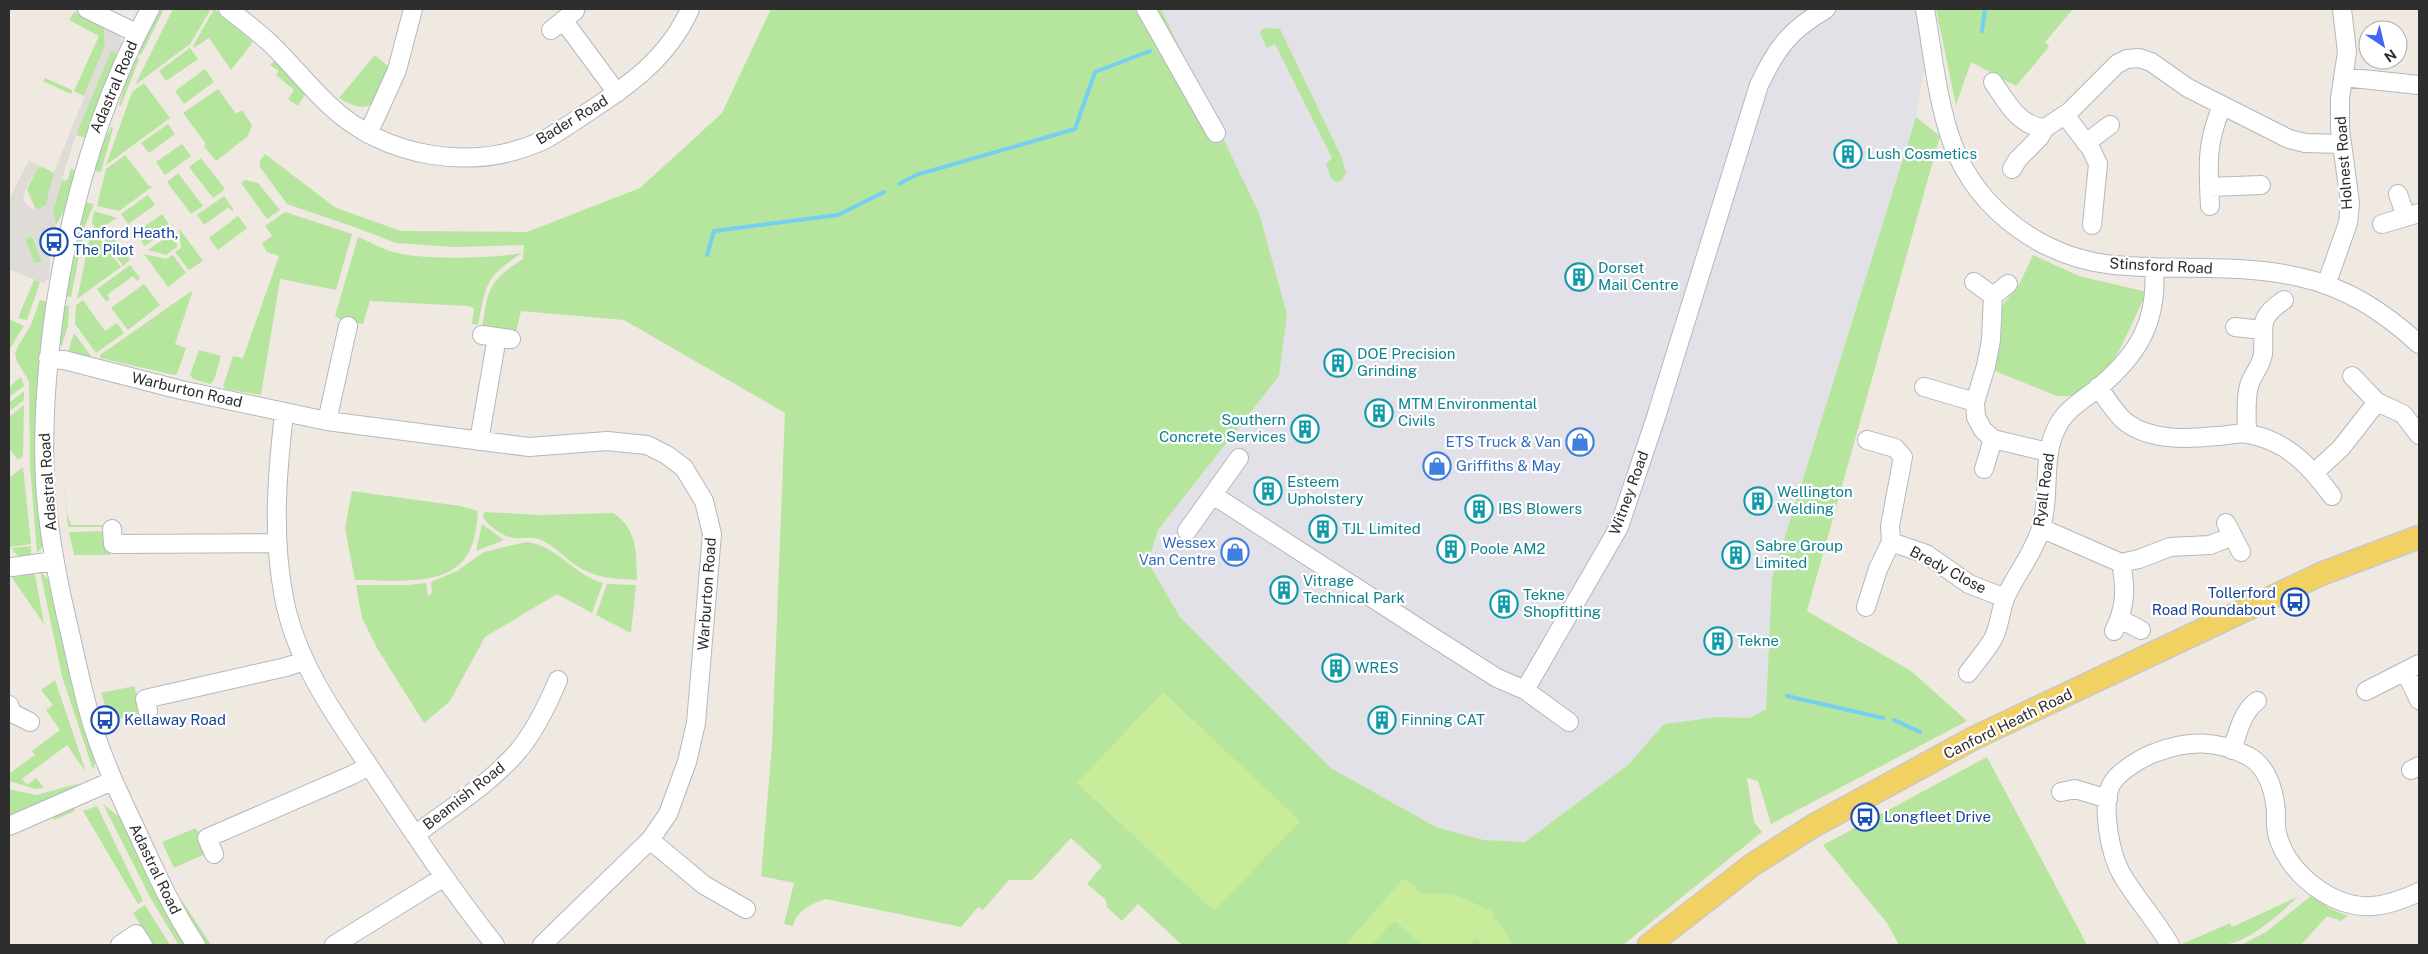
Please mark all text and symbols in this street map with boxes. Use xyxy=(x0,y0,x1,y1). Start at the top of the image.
north arrow xyxy=(2358,20,2408,70)
street label: Adastral Road xyxy=(86,38,141,135)
text: N xyxy=(2381,46,2400,65)
street label: Bader Road xyxy=(533,91,611,148)
street label: Holnest Road xyxy=(2332,116,2355,210)
building icon: Lush Cosmetics xyxy=(1833,139,1863,169)
place label: Lush Cosmetics xyxy=(1867,145,1977,162)
place label: Canford Heath, The Pilot xyxy=(73,224,178,258)
bus stop icon: Canford Heath, The Pilot xyxy=(39,227,69,257)
street label: Stinsford Road xyxy=(2109,254,2213,277)
place label: Dorset Mail Centre xyxy=(1598,259,1679,293)
building icon: Dorset Mail Centre xyxy=(1564,262,1594,292)
place label: DOE Precision Grinding xyxy=(1357,345,1455,379)
building icon: DOE Precision Grinding xyxy=(1323,348,1353,378)
street label: Warburton Road xyxy=(130,369,244,411)
place label: MTM Environmental Civils xyxy=(1398,395,1537,429)
building icon: MTM Environmental Civils xyxy=(1364,398,1394,428)
place label: Southern Concrete Services xyxy=(1159,411,1286,445)
building icon: Southern Concrete Services xyxy=(1290,414,1320,444)
shop icon: ETS Truck & Van xyxy=(1565,427,1595,457)
street label: Adastral Road xyxy=(36,432,59,532)
place label: ETS Truck & Van xyxy=(1445,433,1561,450)
street label: Witney Road xyxy=(1605,449,1652,537)
shop icon: Griffiths & May xyxy=(1422,451,1452,481)
street label: Ryall Road xyxy=(2030,452,2057,528)
place label: Griffiths & May xyxy=(1456,457,1561,474)
place label: Esteem Upholstery xyxy=(1287,473,1364,507)
building icon: Esteem Upholstery xyxy=(1253,476,1283,506)
place label: Wellington Welding xyxy=(1777,483,1853,517)
building icon: Wellington Welding xyxy=(1743,486,1773,516)
building icon: IBS Blowers xyxy=(1464,494,1494,524)
place label: IBS Blowers xyxy=(1498,500,1582,517)
building icon: TJL Limited xyxy=(1308,514,1338,544)
place label: TJL Limited xyxy=(1342,520,1421,537)
place label: Wessex Van Centre xyxy=(1139,534,1216,568)
building icon: Poole AM2 xyxy=(1436,534,1466,564)
street label: Warburton Road xyxy=(694,537,719,651)
shop icon: Wessex Van Centre xyxy=(1220,537,1250,567)
place label: Sabre Group Limited xyxy=(1755,537,1843,571)
place label: Poole AM2 xyxy=(1470,540,1546,557)
building icon: Sabre Group Limited xyxy=(1721,540,1751,570)
street label: Bredy Close xyxy=(1907,542,1989,597)
place label: Vitrage Technical Park xyxy=(1303,572,1405,606)
building icon: Vitrage Technical Park xyxy=(1269,575,1299,605)
place label: Tollerford Road Roundabout xyxy=(2152,584,2276,618)
place label: Tekne Shopfitting xyxy=(1523,586,1601,620)
bus stop icon: Tollerford Road Roundabout xyxy=(2280,587,2310,617)
building icon: Tekne Shopfitting xyxy=(1489,589,1519,619)
building icon: Tekne xyxy=(1703,626,1733,656)
place label: Tekne xyxy=(1737,632,1779,649)
building icon: WRES xyxy=(1321,653,1351,683)
place label: WRES xyxy=(1355,659,1399,676)
street label: Canford Heath Road xyxy=(1941,685,2075,762)
bus stop icon: Kellaway Road xyxy=(90,705,120,735)
building icon: Finning CAT xyxy=(1367,705,1397,735)
place label: Kellaway Road xyxy=(124,711,226,728)
place label: Finning CAT xyxy=(1401,711,1485,728)
street label: Beamish Road xyxy=(419,758,508,833)
bus stop icon: Longfleet Drive xyxy=(1850,802,1880,832)
place label: Longfleet Drive xyxy=(1884,808,1991,825)
street label: Adastral Road xyxy=(126,821,185,917)

